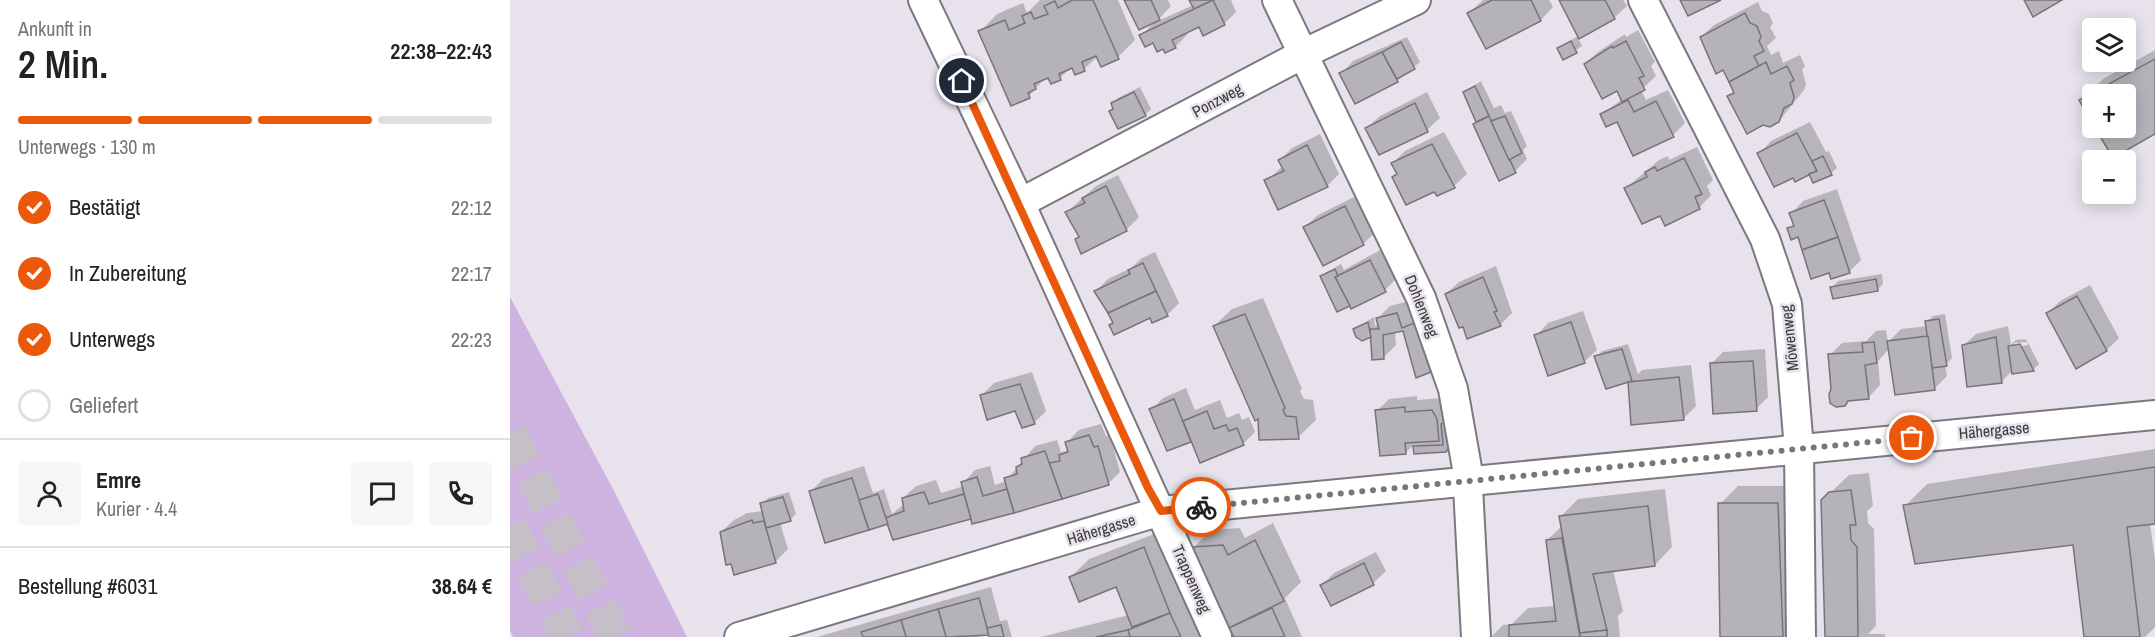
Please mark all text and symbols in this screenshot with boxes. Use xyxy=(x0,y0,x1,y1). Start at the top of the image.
text: Ankunft in xyxy=(18,15,92,42)
map controls xyxy=(2082,18,2136,204)
button: layers xyxy=(2082,18,2136,72)
text: 22:38–22:43 xyxy=(390,36,492,66)
text: 2 Min. xyxy=(18,38,108,90)
pin xyxy=(936,55,987,106)
icon: home xyxy=(945,64,978,97)
street label: Ponzweg xyxy=(1188,77,1247,122)
button: + xyxy=(2082,84,2136,138)
text: Unterwegs · 130 m xyxy=(18,133,156,160)
button: − xyxy=(2082,150,2136,204)
icon: check xyxy=(18,191,51,224)
text: Bestätigt xyxy=(69,192,140,222)
text: 22:12 xyxy=(451,194,492,221)
icon: check xyxy=(18,257,51,290)
text: In Zubereitung xyxy=(69,258,186,288)
text: 22:17 xyxy=(451,260,492,287)
street label: Dohlenweg xyxy=(1400,271,1445,341)
street label: Möwenweg xyxy=(1775,303,1803,372)
icon: check xyxy=(18,323,51,356)
text: Unterwegs xyxy=(69,324,155,354)
text: 22:23 xyxy=(451,326,492,353)
text: Geliefert xyxy=(69,390,138,420)
pin xyxy=(1886,412,1937,463)
street label: Hähergasse xyxy=(1958,416,2030,444)
icon: bag xyxy=(1895,421,1928,454)
button: person xyxy=(18,462,81,525)
button: chat xyxy=(351,462,414,525)
button: phone xyxy=(429,462,492,525)
text: Emre xyxy=(96,465,141,495)
courier xyxy=(1171,477,1231,537)
icon: bike xyxy=(1185,491,1218,524)
text: Kurier · 4.4 xyxy=(96,495,177,522)
street label: Hähergasse xyxy=(1064,508,1138,550)
street label: Trappenweg xyxy=(1167,541,1217,617)
text: Bestellung #6031 xyxy=(18,571,157,601)
text: 38.64 € xyxy=(432,571,492,601)

